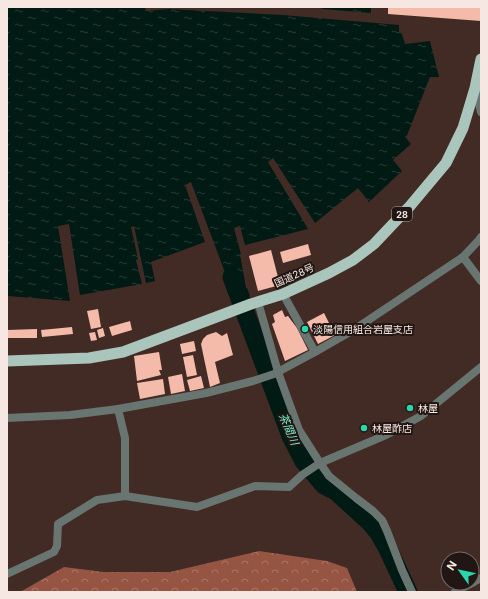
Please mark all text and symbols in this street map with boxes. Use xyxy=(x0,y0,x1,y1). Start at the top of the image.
road number: 28 xyxy=(392,207,412,221)
street label: 国道28号 xyxy=(272,261,316,289)
place label: 淡陽信用組合岩屋支店 xyxy=(313,323,413,335)
marker: 淡陽信用組合岩屋支店 xyxy=(300,324,310,334)
place label: 林屋 xyxy=(418,402,438,414)
marker: 林屋 xyxy=(405,403,415,413)
water label: 茶間川 xyxy=(276,411,302,448)
place label: 林屋酢店 xyxy=(372,422,412,434)
marker: 林屋酢店 xyxy=(359,423,369,433)
north arrow xyxy=(440,551,480,591)
text: N xyxy=(443,558,460,573)

